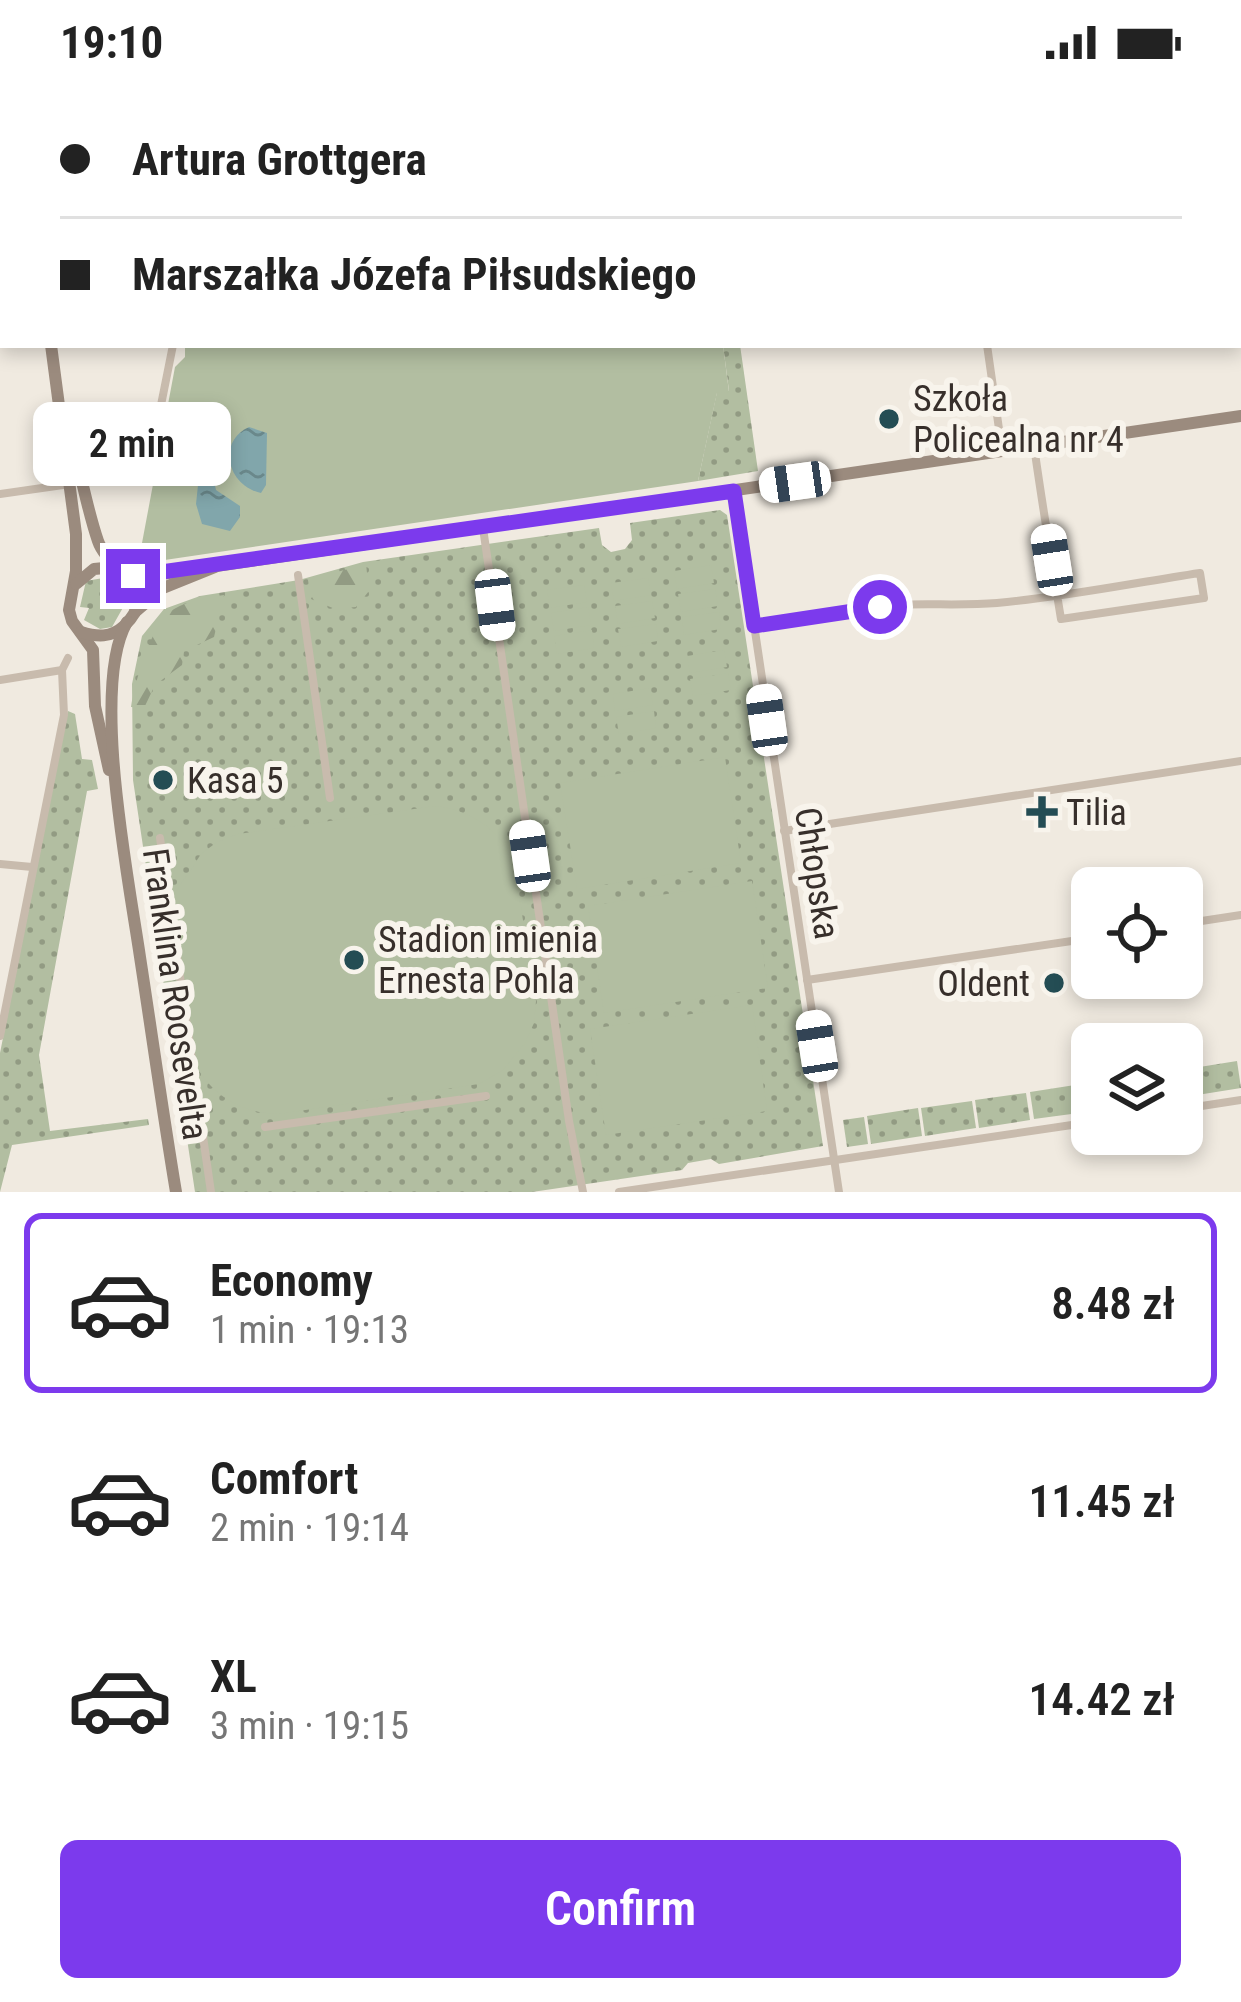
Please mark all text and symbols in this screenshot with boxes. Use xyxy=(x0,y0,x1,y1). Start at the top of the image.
text: 19:10 xyxy=(60,16,163,69)
text: Artura Grottgera xyxy=(132,133,427,186)
text: Marszałka Józefa Piłsudskiego xyxy=(132,248,697,301)
place label: Szkoła Policealna nr 4 xyxy=(913,378,1124,461)
callout: 2 min xyxy=(34,402,232,486)
marker: Szkoła Policealna nr 4 xyxy=(876,406,902,432)
text: 2 min xyxy=(89,421,175,467)
car xyxy=(757,459,833,505)
car xyxy=(1029,522,1075,598)
route end xyxy=(106,549,160,603)
car xyxy=(473,567,517,643)
route start xyxy=(853,580,907,634)
car xyxy=(744,682,790,758)
place label: Kasa 5 xyxy=(187,760,284,802)
marker: Kasa 5 xyxy=(150,767,176,793)
place label: Tilia xyxy=(1066,792,1127,834)
marker: Tilia xyxy=(1029,799,1055,825)
street label: Chłopska xyxy=(786,804,848,942)
car xyxy=(507,818,553,894)
street label: Franklina Roosevelta xyxy=(134,846,216,1143)
map controls xyxy=(1071,867,1203,1155)
button: locate xyxy=(1071,867,1203,999)
place label: Stadion imienia Ernesta Pohla xyxy=(378,919,598,1002)
marker: Stadion imienia Ernesta Pohla xyxy=(341,947,367,973)
place label: Oldent xyxy=(937,963,1030,1005)
marker: Oldent xyxy=(1041,970,1067,996)
car xyxy=(794,1008,840,1084)
button: layers xyxy=(1071,1023,1203,1155)
icon: car xyxy=(66,1249,174,1357)
text: Economy xyxy=(210,1254,373,1307)
text: 8.48 zł xyxy=(1051,1277,1175,1330)
text: 1 min · 19:13 xyxy=(210,1307,409,1353)
icon: car xyxy=(66,1447,174,1555)
text: Comfort xyxy=(210,1452,358,1505)
text: 11.45 zł xyxy=(1029,1475,1175,1528)
text: 2 min · 19:14 xyxy=(210,1505,409,1551)
icon: car xyxy=(66,1645,174,1753)
text: XL xyxy=(210,1650,257,1703)
text: 14.42 zł xyxy=(1029,1673,1175,1726)
text: 3 min · 19:15 xyxy=(210,1703,409,1749)
button: Confirm xyxy=(60,1840,1181,1978)

